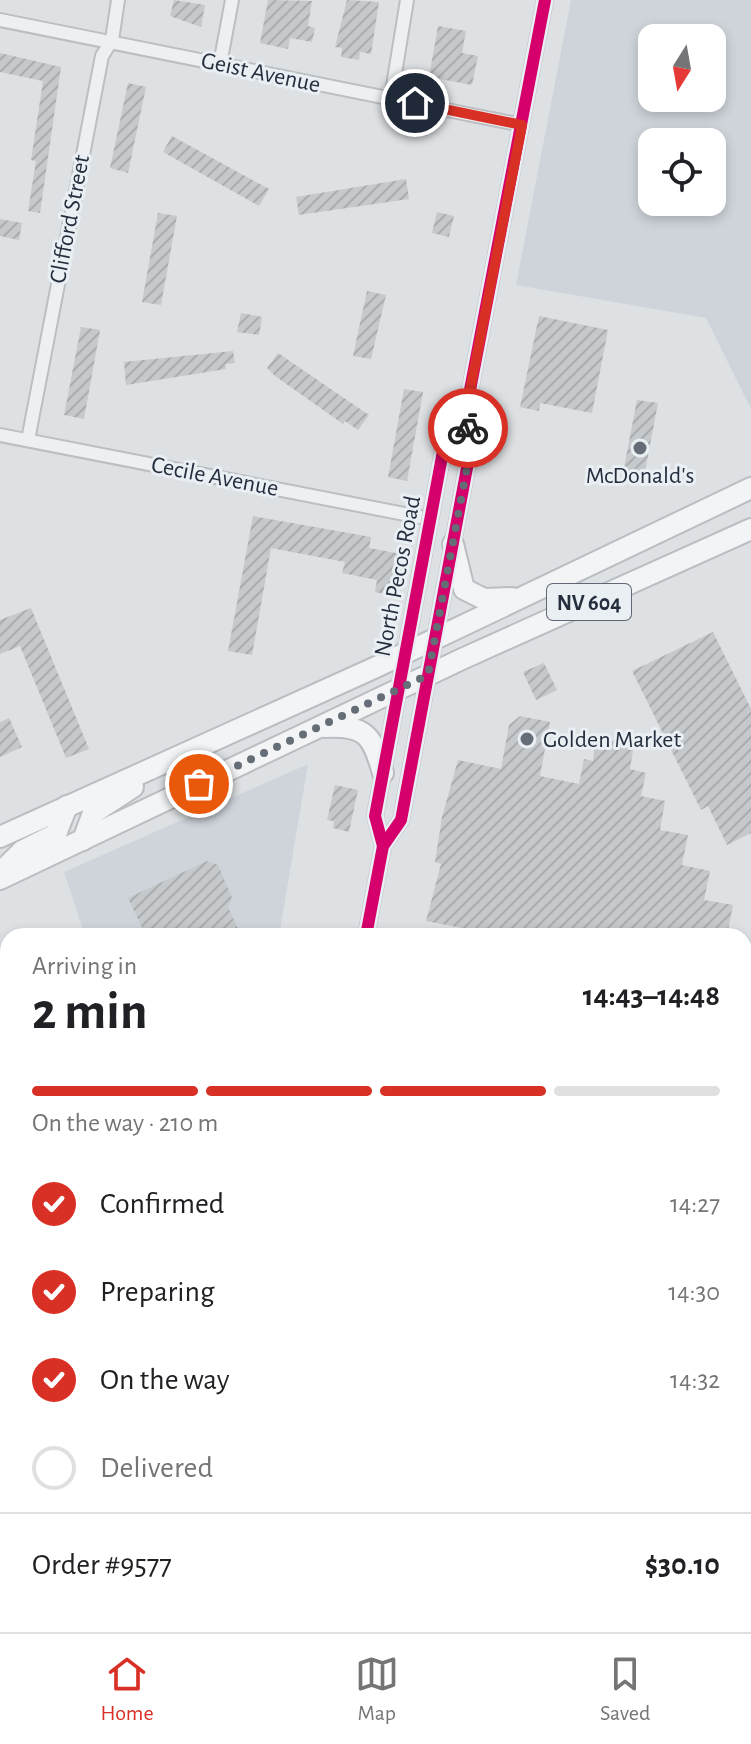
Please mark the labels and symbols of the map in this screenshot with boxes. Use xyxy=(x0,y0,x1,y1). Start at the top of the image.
north arrow xyxy=(638,24,726,112)
street label: Geist Avenue xyxy=(199,49,323,97)
pin xyxy=(381,69,449,137)
street label: Clifford Street xyxy=(46,153,94,286)
courier xyxy=(428,388,508,468)
marker: McDonald's xyxy=(631,439,649,457)
street label: Cecile Avenue xyxy=(149,453,280,501)
place label: McDonald's xyxy=(586,464,694,488)
street label: North Pecos Road xyxy=(371,494,425,659)
road number: NV 604 xyxy=(547,584,631,620)
place label: Golden Market xyxy=(543,728,681,752)
marker: Golden Market xyxy=(518,730,536,748)
pin xyxy=(165,750,233,818)

